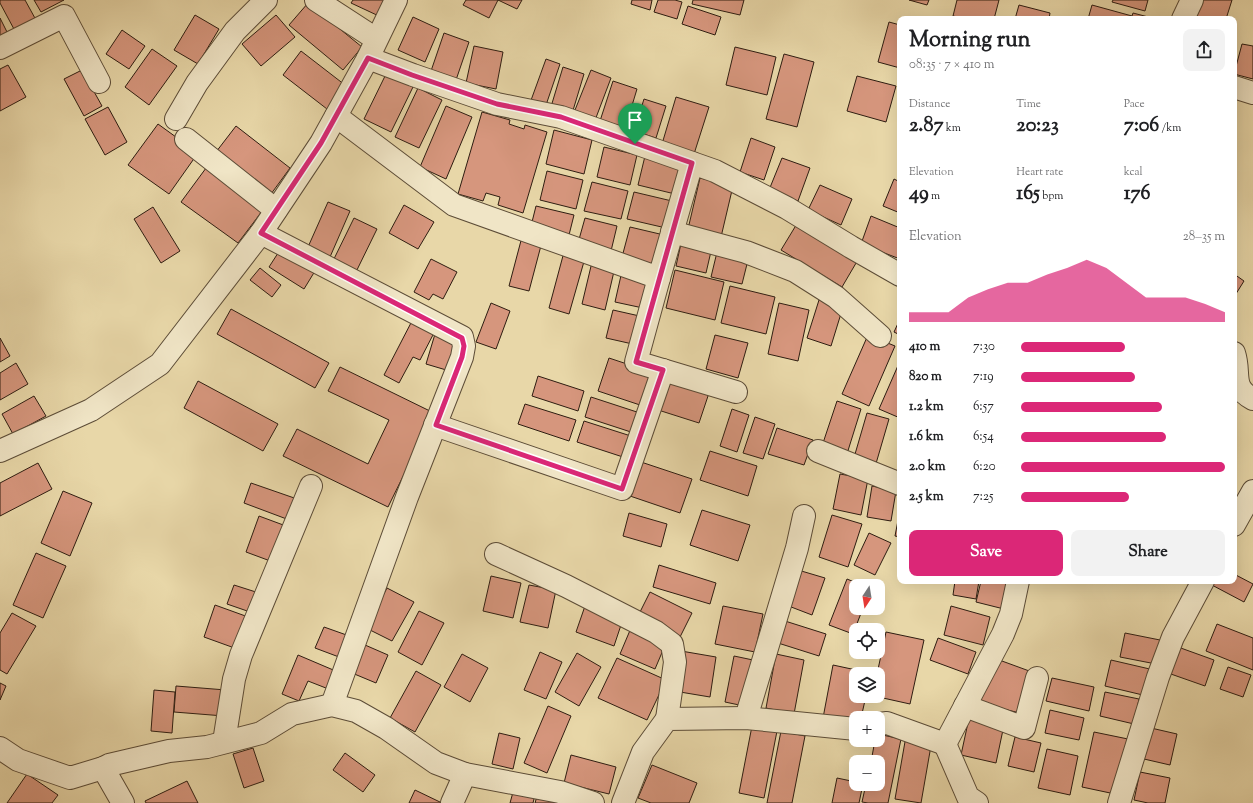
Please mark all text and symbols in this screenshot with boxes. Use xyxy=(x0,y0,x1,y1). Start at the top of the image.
text: Morning run xyxy=(909,25,1031,57)
button: share xyxy=(1183,29,1225,71)
text: 08:35 · 7 × 410 m xyxy=(909,56,994,74)
text: Distance xyxy=(909,96,950,112)
text: Time xyxy=(1016,96,1041,112)
text: Pace xyxy=(1124,96,1145,112)
pin xyxy=(618,103,652,144)
icon: arrive xyxy=(624,109,646,131)
text: 2.87 xyxy=(909,112,943,141)
text: 20:23 xyxy=(1016,112,1059,141)
text: 7:06 xyxy=(1124,112,1159,141)
text: km xyxy=(943,120,961,136)
text: /km xyxy=(1159,120,1181,136)
text: Elevation xyxy=(909,164,954,180)
text: Heart rate xyxy=(1016,164,1063,180)
text: kcal xyxy=(1124,164,1143,180)
text: 49 xyxy=(909,180,929,209)
text: 165 xyxy=(1016,180,1040,209)
text: 176 xyxy=(1124,180,1150,209)
text: m xyxy=(929,188,940,204)
text: bpm xyxy=(1040,188,1063,204)
text: Elevation xyxy=(909,228,962,246)
text: 28–35 m xyxy=(1183,228,1225,246)
text: 410 m xyxy=(909,338,940,356)
text: 7:30 xyxy=(973,338,995,356)
text: 820 m xyxy=(909,368,942,386)
text: 7:19 xyxy=(973,368,994,386)
text: 1.2 km xyxy=(909,398,943,416)
text: 6:57 xyxy=(973,398,994,416)
text: 1.6 km xyxy=(909,428,944,446)
text: 6:54 xyxy=(973,428,994,446)
text: 2.0 km xyxy=(909,458,946,476)
text: 6:20 xyxy=(973,458,996,476)
text: 2.5 km xyxy=(909,488,943,506)
text: 7:25 xyxy=(973,488,993,506)
button: Save xyxy=(909,530,1063,576)
button: Share xyxy=(1071,530,1225,576)
north arrow xyxy=(849,579,885,615)
map controls xyxy=(849,579,885,791)
button: locate xyxy=(849,623,885,659)
button: layers xyxy=(849,667,885,703)
button: + xyxy=(849,711,885,747)
button: − xyxy=(849,755,885,791)

